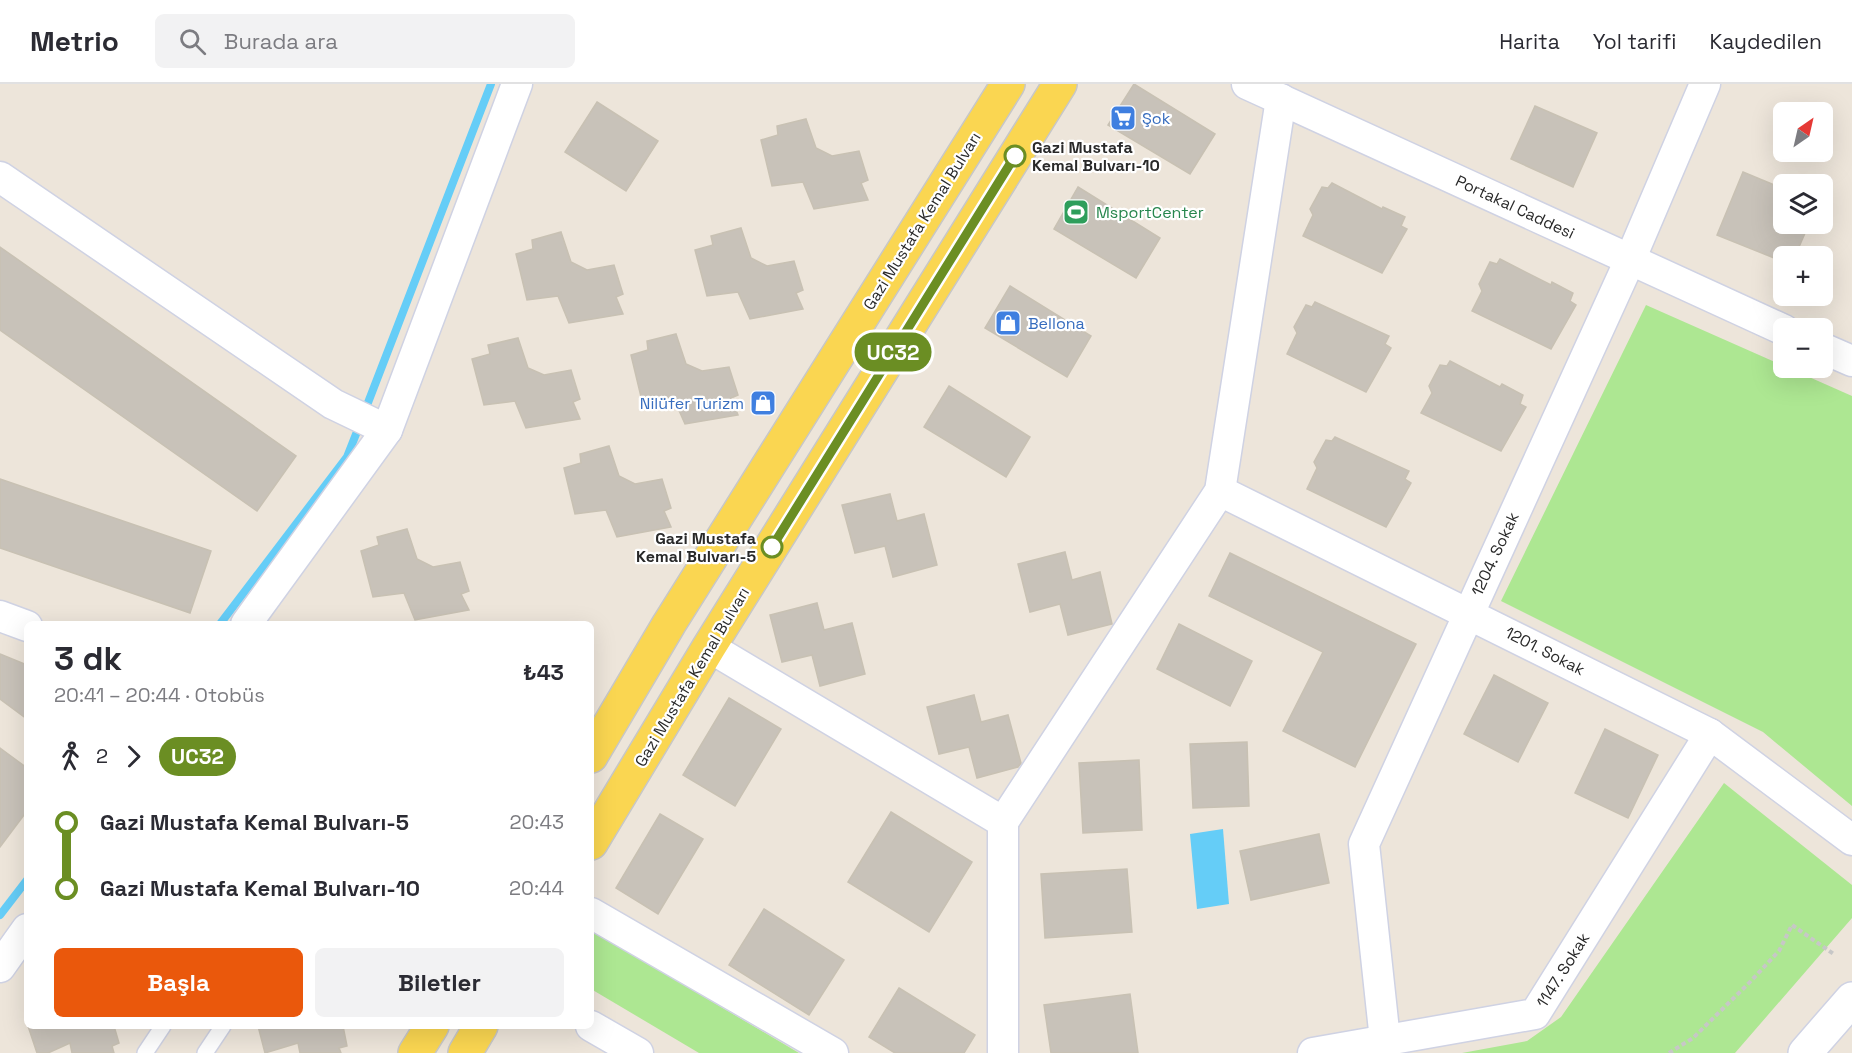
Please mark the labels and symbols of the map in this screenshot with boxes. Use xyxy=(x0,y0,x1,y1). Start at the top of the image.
north arrow xyxy=(1773,102,1833,162)
supermarket icon: Şok xyxy=(1108,103,1138,133)
place label: Şok xyxy=(1142,108,1171,129)
street label: Gazi Mustafa Kemal Bulvarı xyxy=(859,128,985,314)
place label: Gazi Mustafa Kemal Bulvarı-10 xyxy=(1032,137,1160,176)
marker: Gazi Mustafa Kemal Bulvarı-10 xyxy=(1004,145,1026,167)
street label: Portakal Caddesi xyxy=(1452,170,1578,244)
sports icon: MsportCenter xyxy=(1061,197,1091,227)
place label: MsportCenter xyxy=(1096,202,1204,223)
shop icon: Bellona xyxy=(993,308,1023,338)
place label: Bellona xyxy=(1028,313,1085,334)
line badge: UC32 xyxy=(851,332,935,372)
shop icon: Nilüfer Turizm xyxy=(748,388,778,418)
place label: Nilüfer Turizm xyxy=(640,393,744,414)
street label: 1204. Sokak xyxy=(1466,508,1524,599)
place label: Gazi Mustafa Kemal Bulvarı-5 xyxy=(636,528,756,567)
marker: Gazi Mustafa Kemal Bulvarı-5 xyxy=(761,536,783,558)
street label: Gazi Mustafa Kemal Bulvarı xyxy=(630,583,754,771)
street label: 1201. Sokak xyxy=(1502,622,1589,680)
street label: 1147. Sokak xyxy=(1532,928,1594,1011)

